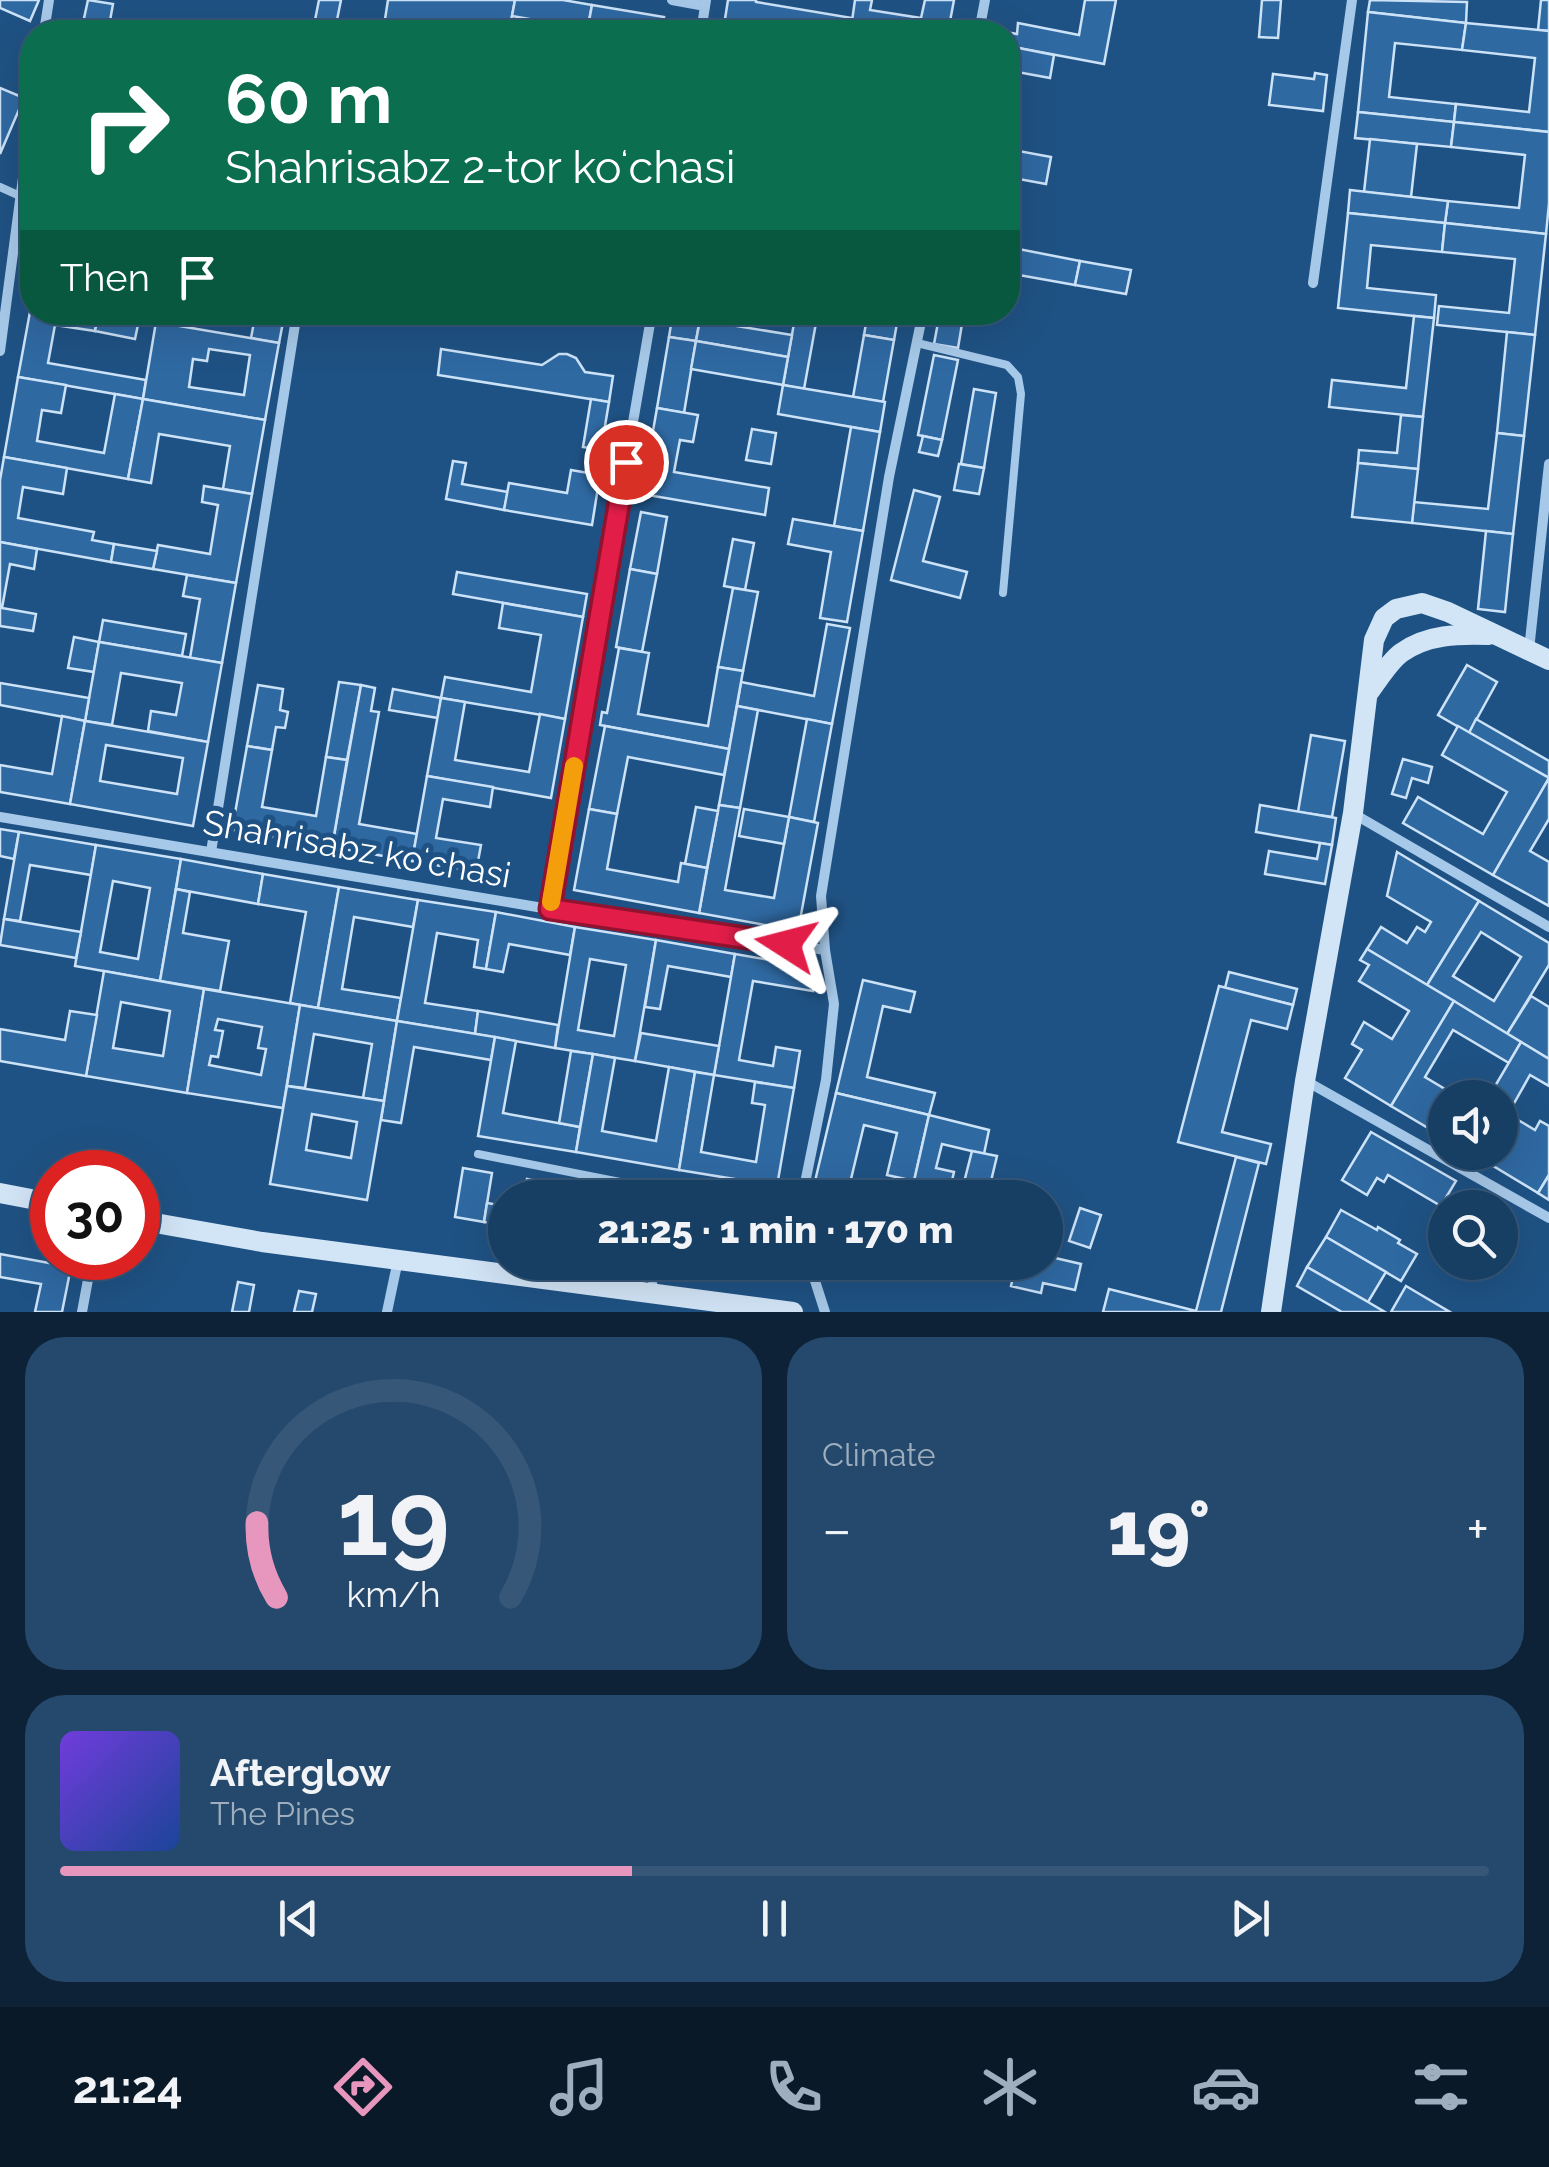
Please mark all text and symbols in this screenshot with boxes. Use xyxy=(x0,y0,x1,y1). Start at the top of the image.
text: 60 m xyxy=(225,57,392,139)
icon: right xyxy=(60,60,190,190)
text: Shahrisabz 2-tor koʻchasi xyxy=(225,141,736,194)
icon: arrive xyxy=(170,250,225,305)
text: Then xyxy=(60,255,150,300)
pin xyxy=(584,420,669,505)
icon: arrive xyxy=(599,435,654,490)
street label: Shahrisabz koʻchasi xyxy=(200,801,514,896)
position arrow xyxy=(734,892,838,996)
map controls xyxy=(1428,1080,1518,1280)
button: sound xyxy=(1428,1080,1518,1170)
speed limit sign: 30 xyxy=(30,1150,160,1280)
button: search xyxy=(1428,1190,1518,1280)
text: 21:25 · 1 min · 170 m xyxy=(598,1207,953,1252)
text: Climate xyxy=(822,1436,936,1473)
text: 19 xyxy=(337,1457,450,1579)
text: 19° xyxy=(1107,1484,1210,1573)
text: − xyxy=(822,1497,852,1562)
text: + xyxy=(1466,1497,1489,1562)
text: km/h xyxy=(346,1573,441,1615)
text: Afterglow xyxy=(210,1750,391,1795)
text: The Pines xyxy=(210,1795,355,1832)
icon: previous xyxy=(271,1891,326,1946)
icon: pause xyxy=(747,1891,802,1946)
icon: next xyxy=(1223,1891,1278,1946)
icon: directions xyxy=(328,2052,398,2122)
icon: music xyxy=(544,2052,614,2122)
icon: phone xyxy=(759,2052,829,2122)
icon: climate xyxy=(975,2052,1045,2122)
icon: car xyxy=(1191,2052,1261,2122)
icon: filters xyxy=(1406,2052,1476,2122)
text: 21:24 xyxy=(73,2061,183,2114)

